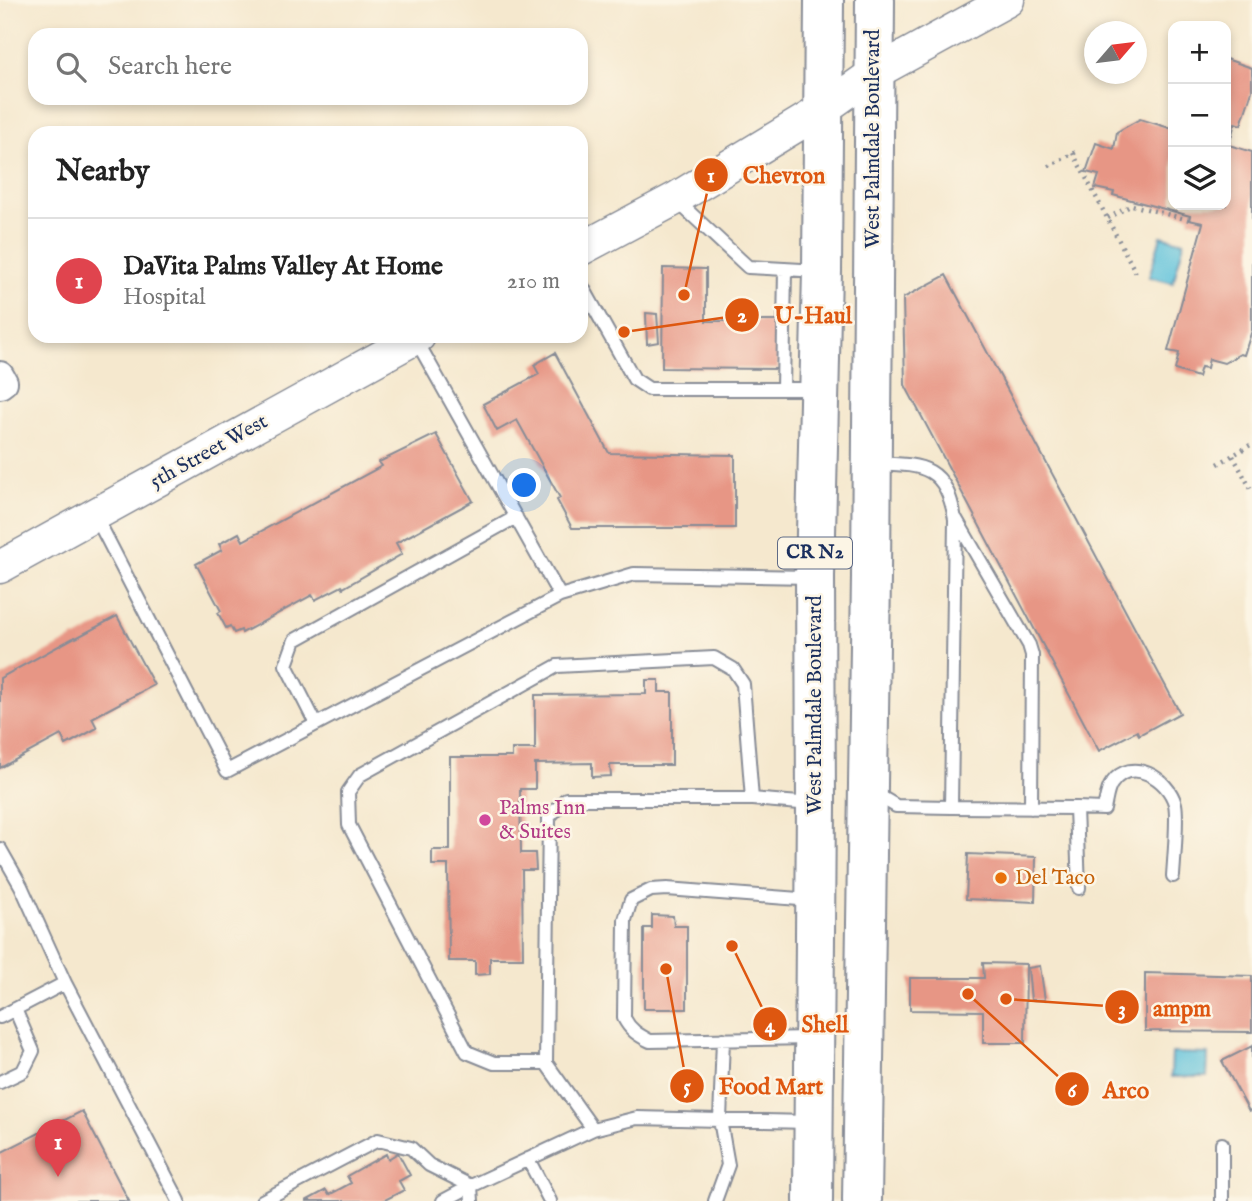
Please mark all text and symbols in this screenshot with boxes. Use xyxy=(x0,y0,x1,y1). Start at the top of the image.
north arrow xyxy=(1084,21,1147,84)
map controls xyxy=(1168,21,1231,210)
button: + xyxy=(1168,21,1231,84)
search box xyxy=(28,28,588,105)
street label: West Palmdale Boulevard xyxy=(860,28,887,249)
icon: search xyxy=(52,48,90,86)
text: Search here xyxy=(108,50,232,83)
button: − xyxy=(1168,84,1231,147)
button: layers xyxy=(1168,147,1231,210)
text: Nearby xyxy=(56,153,149,191)
callout: Chevron xyxy=(694,153,839,197)
text: Chevron xyxy=(743,162,826,191)
text: 1 xyxy=(707,163,715,190)
text: DaVita Palms Valley At Home xyxy=(123,250,443,283)
text: 1 xyxy=(75,267,83,296)
text: 210 m xyxy=(507,267,560,296)
text: Hospital xyxy=(123,283,205,312)
callout: U-Haul xyxy=(725,293,866,337)
text: U-Haul xyxy=(773,302,853,331)
text: 2 xyxy=(737,303,747,330)
street label: 5th Street West xyxy=(145,409,273,495)
your location xyxy=(507,468,541,502)
road number: CR N2 xyxy=(778,538,852,568)
street label: West Palmdale Boulevard xyxy=(802,594,829,815)
place label: Palms Inn & Suites xyxy=(499,795,585,846)
marker: Palms Inn & Suites xyxy=(477,812,493,828)
place label: Del Taco xyxy=(1015,865,1095,892)
marker: Del Taco xyxy=(993,870,1009,886)
callout: ampm xyxy=(1105,985,1225,1029)
text: ampm xyxy=(1153,995,1211,1024)
text: 3 xyxy=(1118,996,1126,1023)
callout: Shell xyxy=(752,1002,862,1046)
text: Shell xyxy=(801,1011,849,1040)
text: 4 xyxy=(765,1013,776,1040)
callout: Food Mart xyxy=(670,1064,837,1108)
callout: Arco xyxy=(1054,1067,1164,1111)
text: Food Mart xyxy=(719,1073,823,1102)
text: 5 xyxy=(683,1074,691,1101)
text: Arco xyxy=(1102,1077,1150,1106)
text: 6 xyxy=(1068,1078,1078,1105)
pin: 1 xyxy=(35,1119,81,1177)

